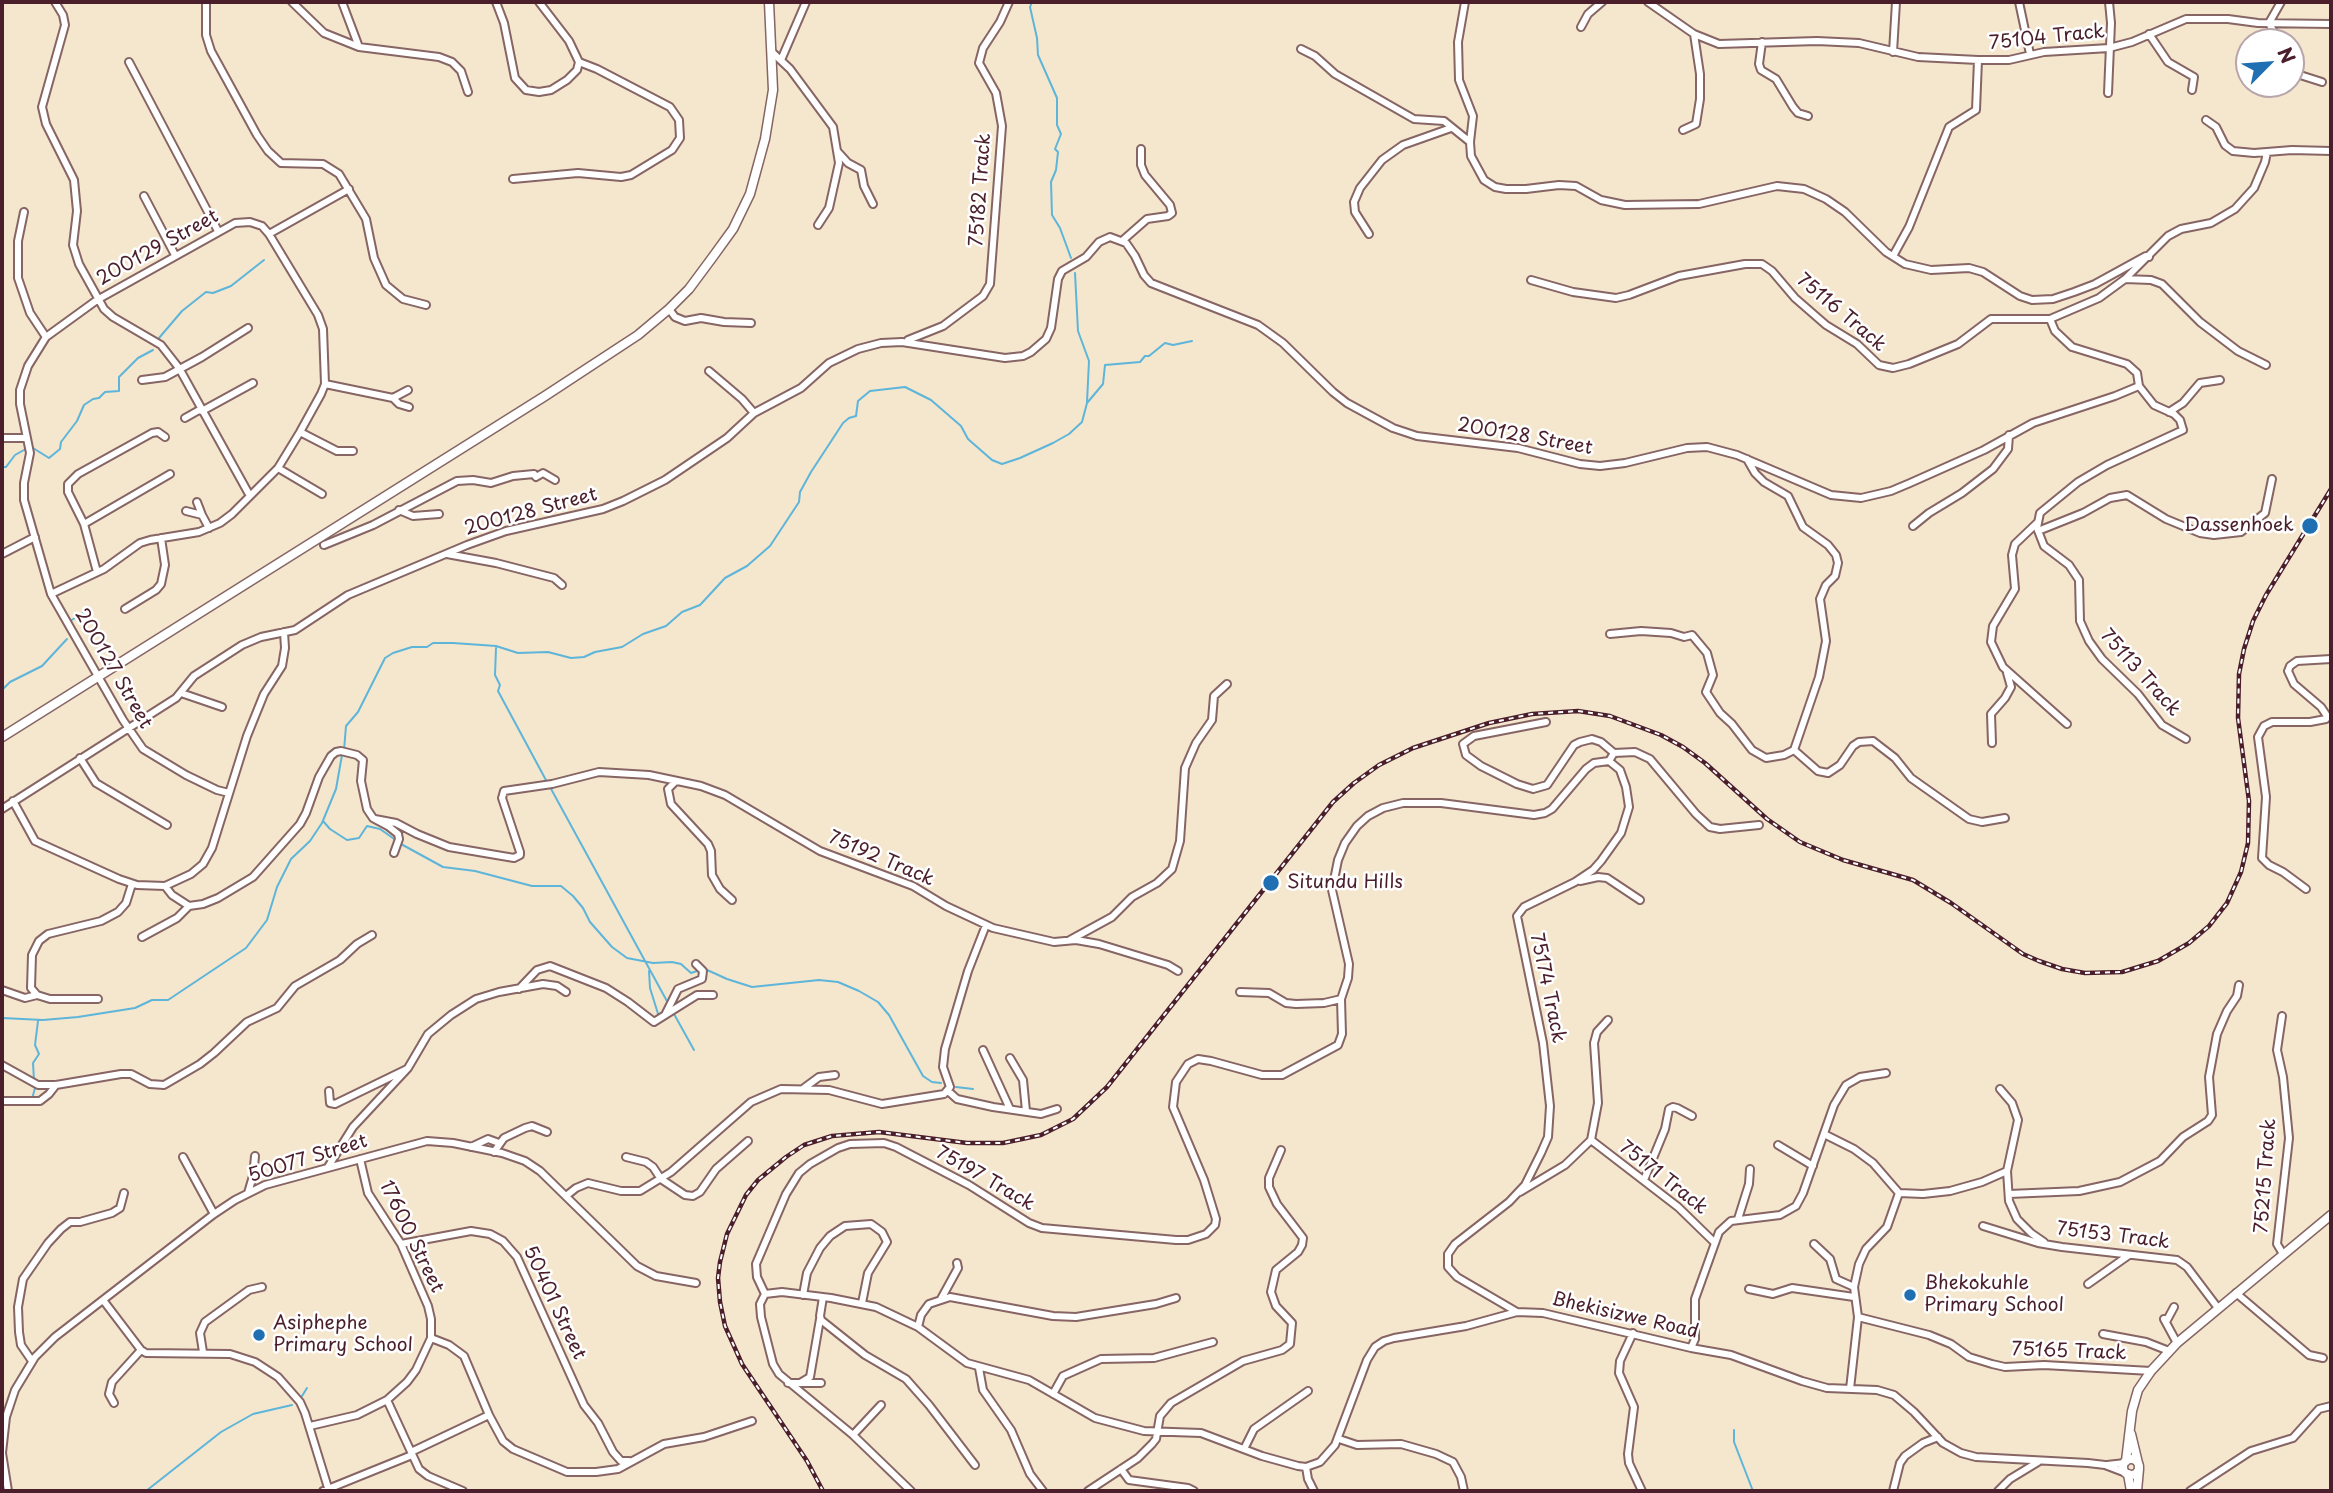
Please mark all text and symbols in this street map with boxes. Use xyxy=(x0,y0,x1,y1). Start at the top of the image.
street label: 75104 Track xyxy=(1988,21,2106,55)
north arrow xyxy=(2235,28,2305,98)
text: N xyxy=(2271,42,2303,68)
street label: 75182 Track xyxy=(966,132,996,248)
street label: 200129 Street xyxy=(93,205,223,291)
street label: 75116 Track xyxy=(1792,269,1890,357)
street label: 200128 Street xyxy=(1456,414,1594,460)
street label: 200128 Street xyxy=(462,483,600,541)
place label: Dassenhoek xyxy=(2184,515,2294,537)
marker: Dassenhoek xyxy=(2300,516,2320,536)
street label: 200127 Street xyxy=(69,605,157,733)
street label: 75113 Track xyxy=(2095,625,2185,721)
street label: 75192 Track xyxy=(825,826,937,892)
place label: Situndu Hills xyxy=(1287,872,1403,894)
marker: Situndu Hills xyxy=(1261,873,1281,893)
street label: 75174 Track xyxy=(1524,931,1570,1045)
street label: 75215 Track xyxy=(2251,1118,2281,1234)
street label: 50077 Street xyxy=(246,1130,370,1188)
street label: 75171 Track xyxy=(1614,1136,1712,1220)
street label: 75197 Track xyxy=(932,1142,1038,1216)
street label: 17600 Street xyxy=(374,1177,448,1297)
street label: 75153 Track xyxy=(2055,1218,2171,1254)
street label: 50401 Street xyxy=(518,1243,590,1363)
place label: Bhekokuhle Primary School xyxy=(1924,1273,2064,1317)
marker: Bhekokuhle Primary School xyxy=(1902,1287,1918,1303)
street label: Bhekisizwe Road xyxy=(1549,1288,1701,1344)
place label: Asiphephe Primary School xyxy=(273,1313,413,1357)
marker: Asiphephe Primary School xyxy=(251,1327,267,1343)
street label: 75165 Track xyxy=(2011,1339,2127,1365)

